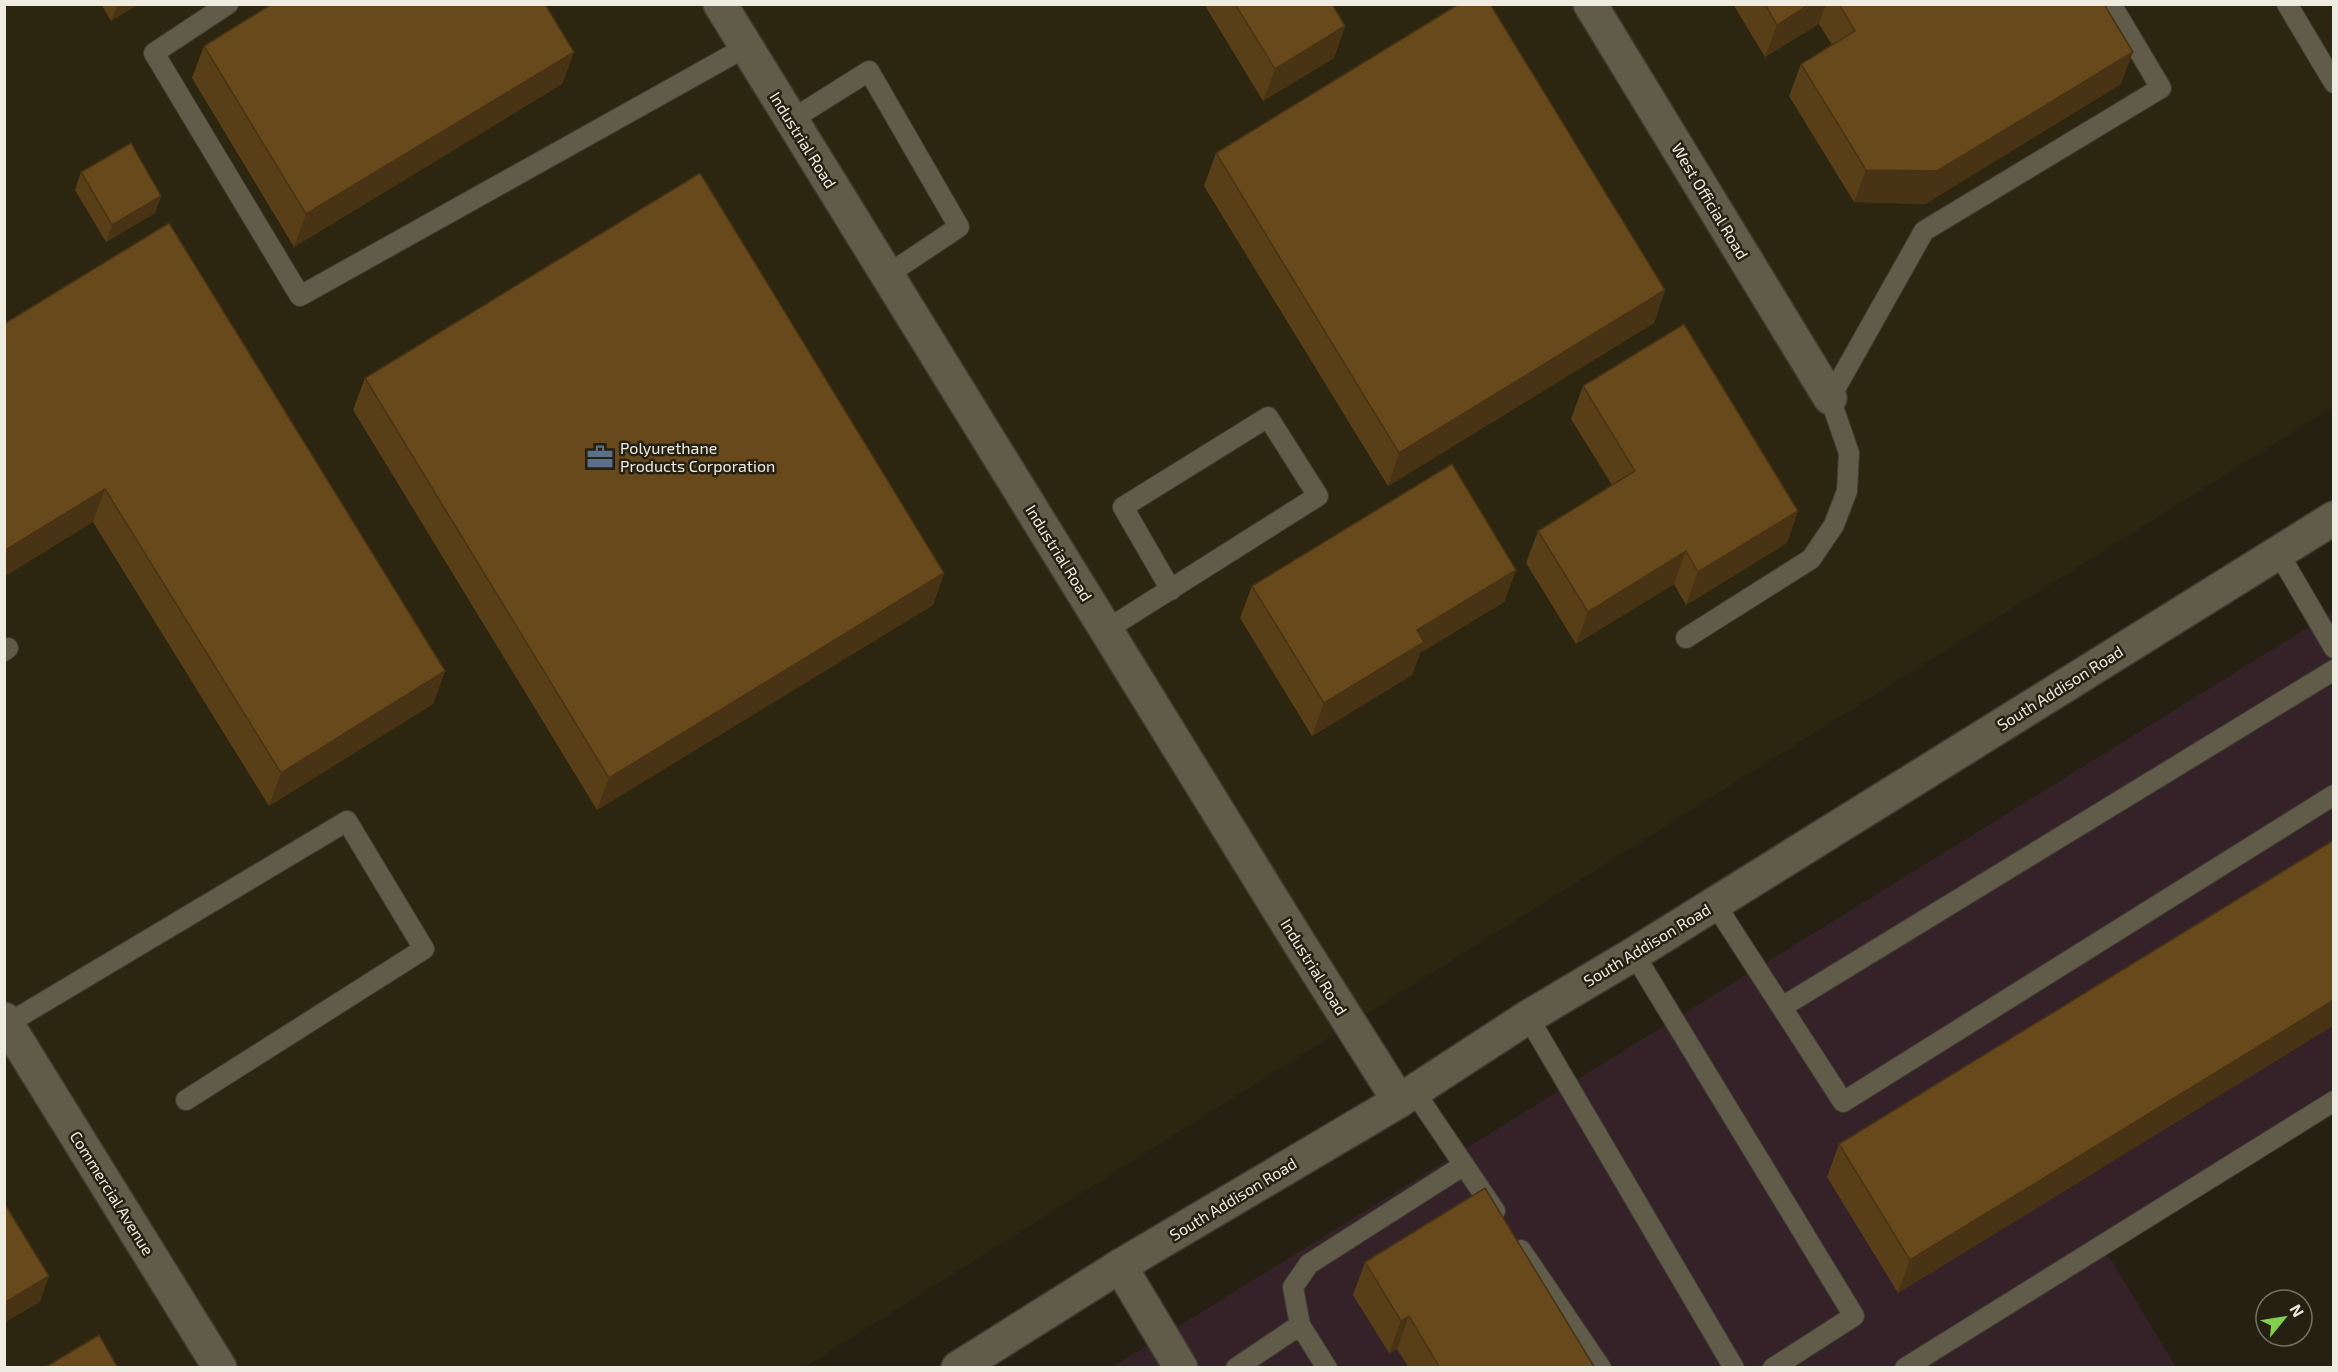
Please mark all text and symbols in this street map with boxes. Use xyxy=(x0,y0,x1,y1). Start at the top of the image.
street label: Industrial Road xyxy=(766,88,841,191)
street label: West Official Road xyxy=(1668,139,1753,262)
place label: Polyurethane Products Corporation xyxy=(620,438,775,475)
office icon: Polyurethane Products Corporation xyxy=(585,442,615,472)
street label: Industrial Road xyxy=(1022,501,1097,604)
street label: South Addison Road xyxy=(1993,641,2126,734)
street label: South Addison Road xyxy=(1580,899,1714,990)
street label: Industrial Road xyxy=(1277,915,1352,1018)
street label: Commercial Avenue xyxy=(67,1127,158,1258)
street label: South Addison Road xyxy=(1166,1153,1300,1244)
north arrow xyxy=(2254,1288,2314,1348)
text: N xyxy=(2286,1300,2309,1320)

